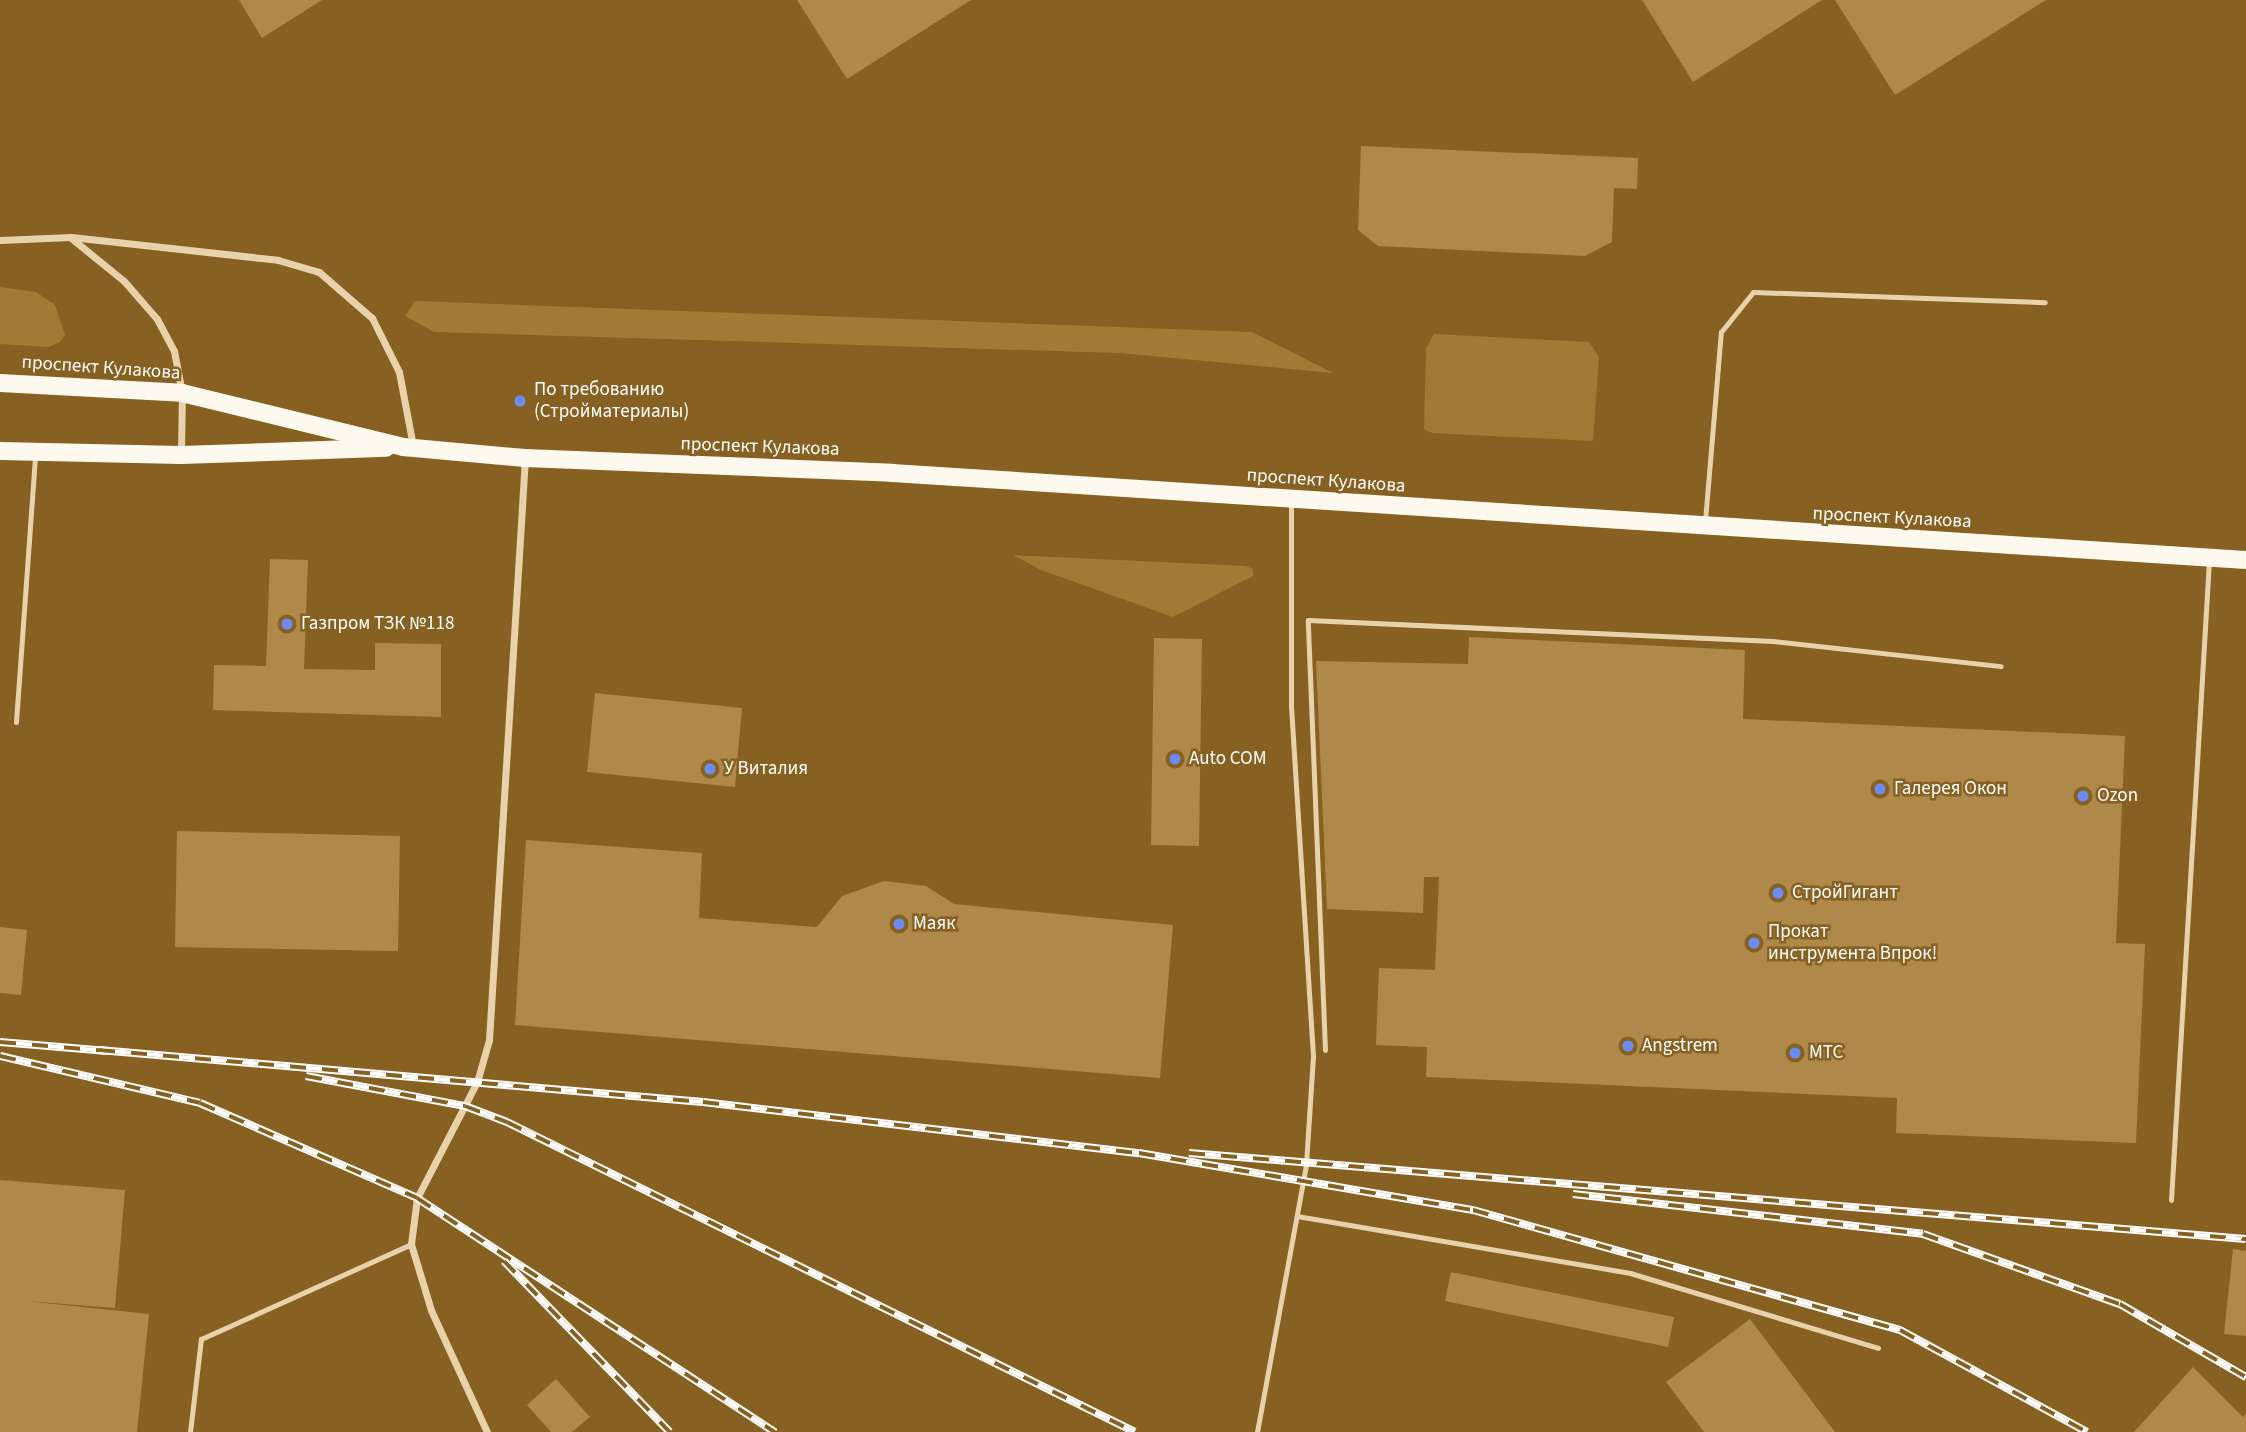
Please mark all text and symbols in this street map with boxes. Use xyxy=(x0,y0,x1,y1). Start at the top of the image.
street label: проспект Кулакова xyxy=(21,351,181,385)
place label: По требованию (Стройматериалы) xyxy=(534,379,689,423)
marker: По требованию (Стройматериалы) xyxy=(512,393,528,409)
street label: проспект Кулакова xyxy=(680,433,840,461)
street label: проспект Кулакова xyxy=(1246,464,1406,498)
street label: проспект Кулакова xyxy=(1812,502,1972,534)
place label: Газпром ТЗК №118 xyxy=(301,613,454,635)
marker: Газпром ТЗК №118 xyxy=(279,616,295,632)
place label: Auto COM xyxy=(1189,748,1267,770)
marker: Auto COM xyxy=(1167,751,1183,767)
place label: У Виталия xyxy=(724,758,808,780)
marker: У Виталия xyxy=(702,761,718,777)
place label: Галерея Окон xyxy=(1894,778,2007,800)
marker: Галерея Окон xyxy=(1872,781,1888,797)
place label: Ozon xyxy=(2097,785,2138,807)
marker: Ozon xyxy=(2075,788,2091,804)
place label: СтройГигант xyxy=(1792,882,1898,904)
marker: СтройГигант xyxy=(1770,885,1786,901)
place label: Маяк xyxy=(913,913,956,935)
marker: Маяк xyxy=(891,916,907,932)
place label: Прокат инструмента Впрок! xyxy=(1768,921,1937,965)
marker: Прокат инструмента Впрок! xyxy=(1746,935,1762,951)
place label: Angstrem xyxy=(1642,1035,1718,1057)
marker: Angstrem xyxy=(1620,1038,1636,1054)
place label: МТС xyxy=(1809,1042,1843,1064)
marker: МТС xyxy=(1787,1045,1803,1061)

